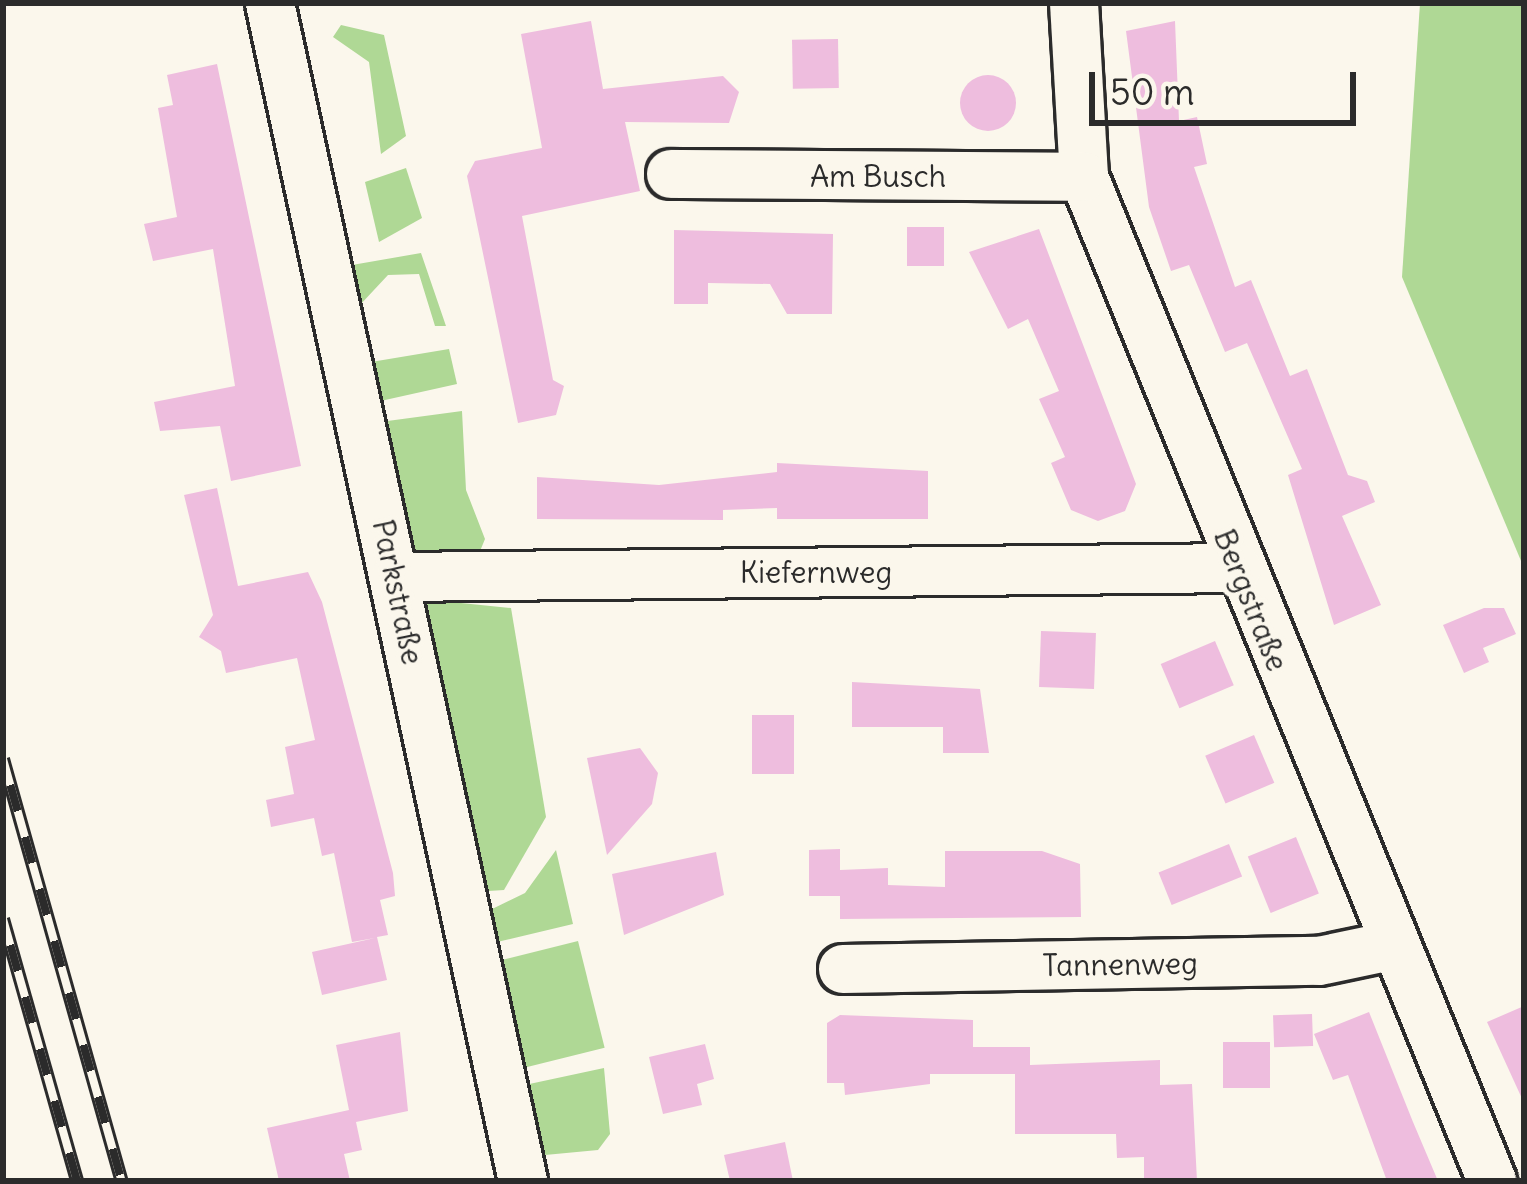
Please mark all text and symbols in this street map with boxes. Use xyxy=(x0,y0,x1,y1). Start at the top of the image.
scale bar xyxy=(1095,48,1362,122)
text: 50 m xyxy=(1110,70,1195,115)
street label: Am Busch xyxy=(810,158,946,194)
street label: Parkstraße xyxy=(365,516,431,668)
street label: Bergstraße xyxy=(1206,524,1296,676)
street label: Kiefernweg xyxy=(740,554,892,590)
street label: Tannenweg xyxy=(1042,945,1198,983)

